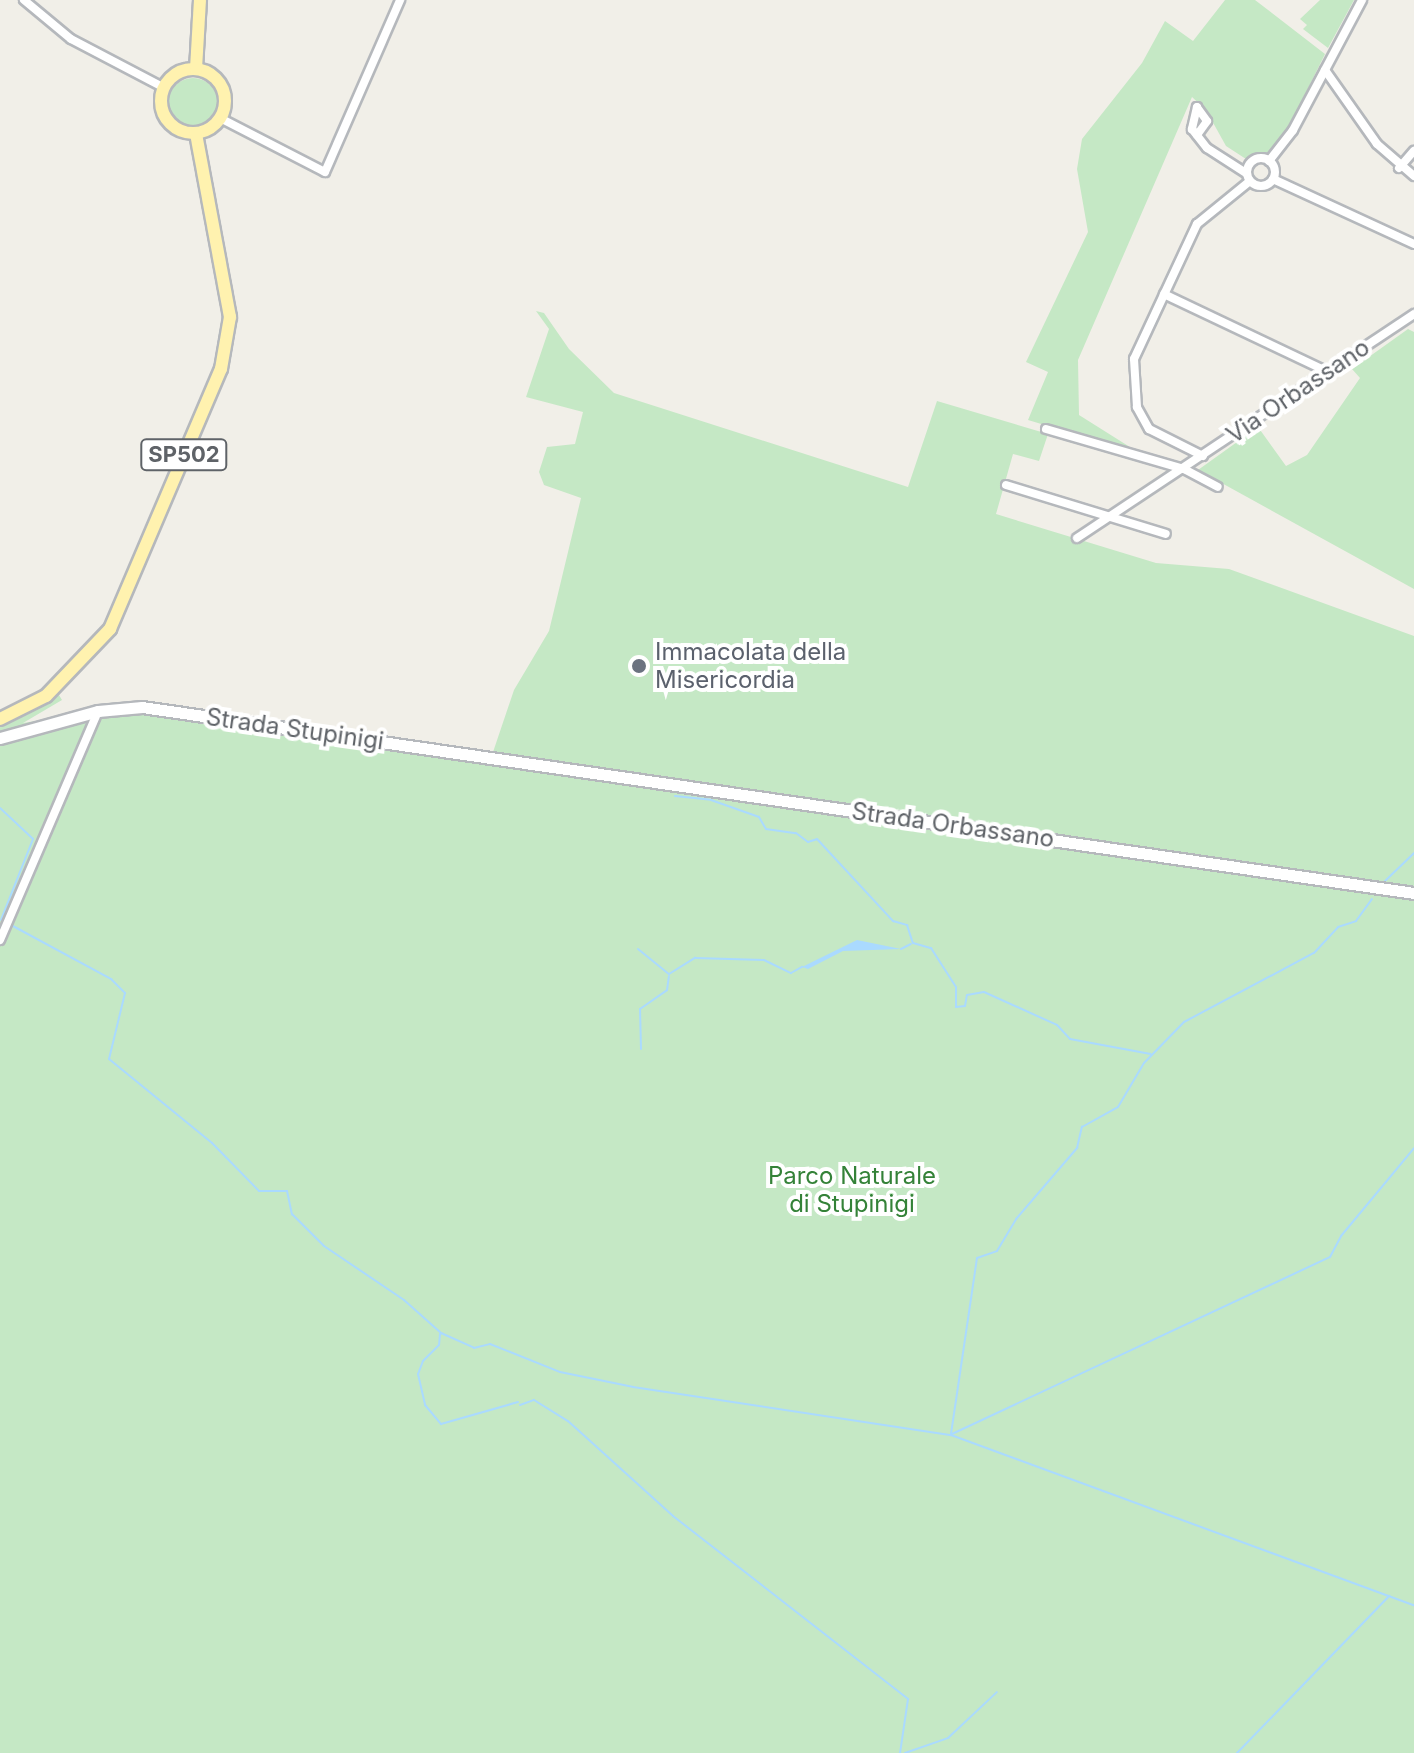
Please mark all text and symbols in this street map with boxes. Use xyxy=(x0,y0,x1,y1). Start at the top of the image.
street label: Via Orbassano xyxy=(1221,333,1375,449)
road number: SP502 xyxy=(140,437,228,473)
place label: Immacolata della Misericordia xyxy=(655,638,846,694)
marker: Immacolata della Misericordia xyxy=(630,657,648,675)
street label: Strada Stupinigi xyxy=(204,702,386,756)
street label: Strada Orbassano xyxy=(850,797,1056,853)
park label: Parco Naturale di Stupinigi xyxy=(768,1162,936,1218)

